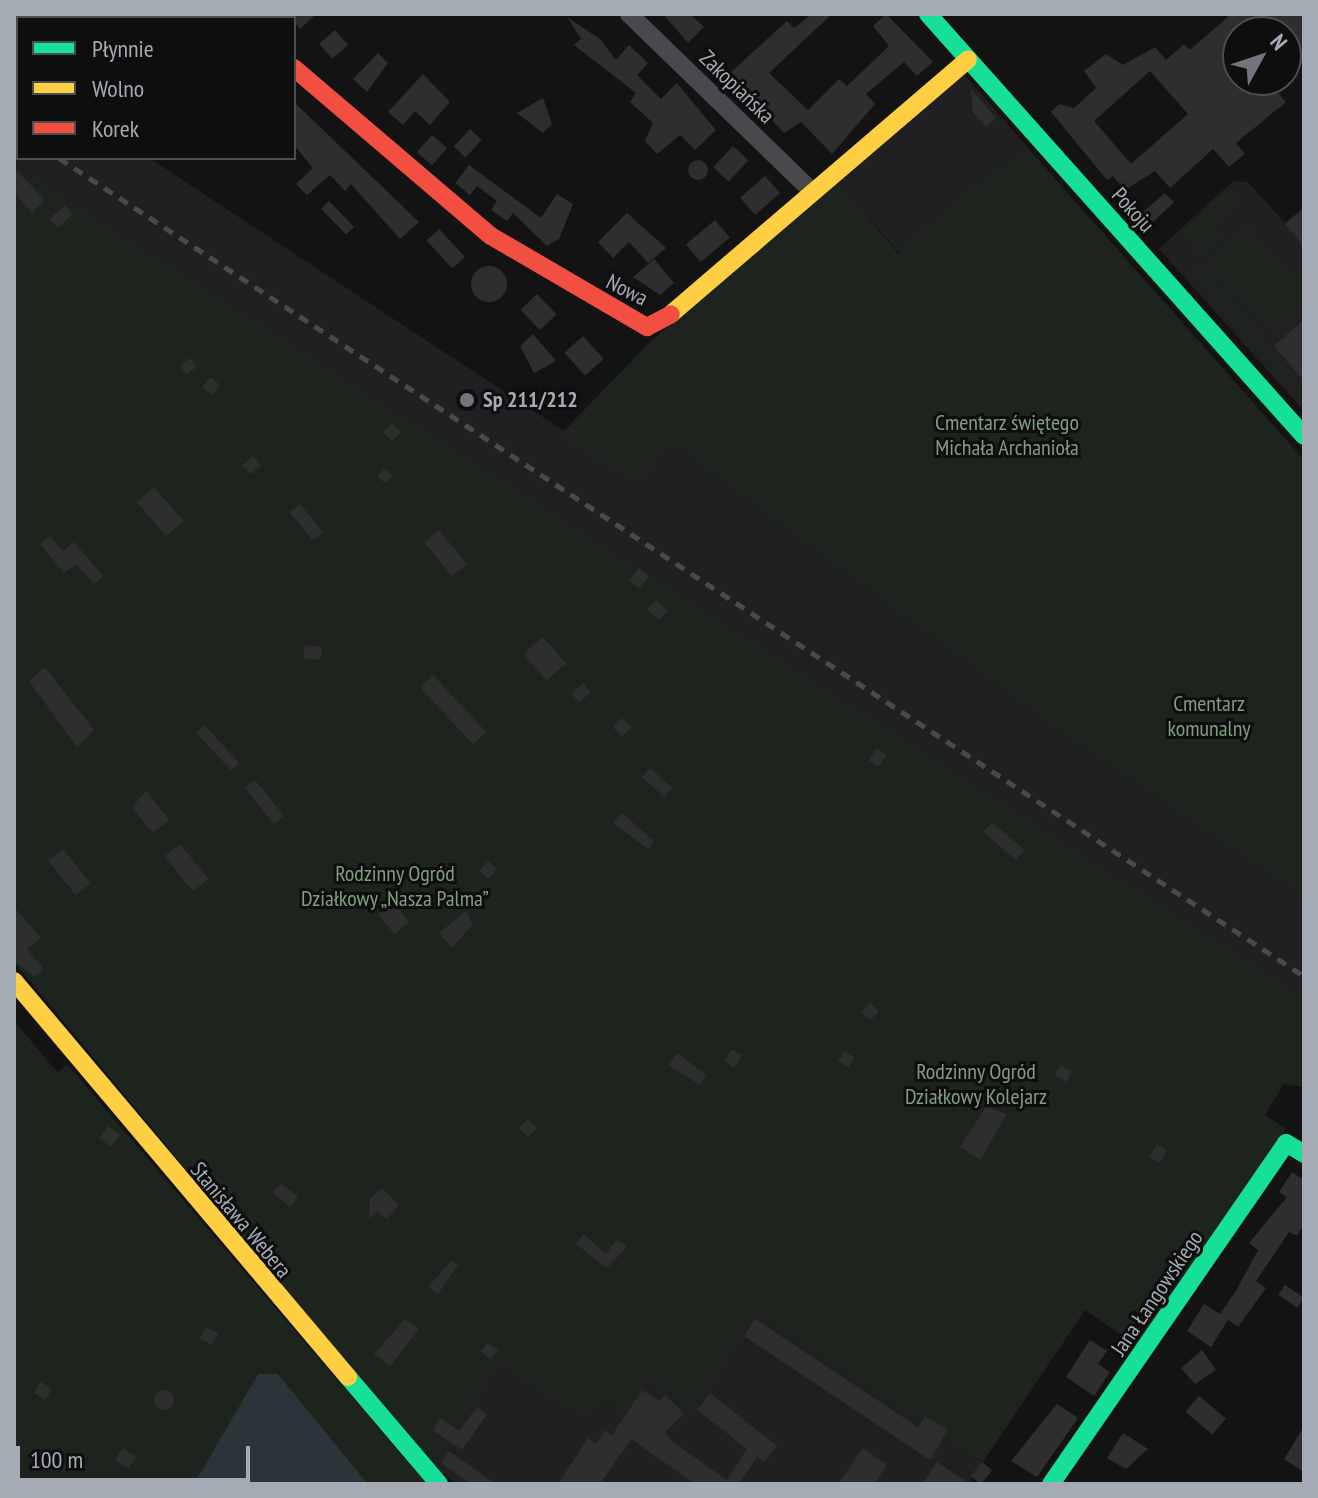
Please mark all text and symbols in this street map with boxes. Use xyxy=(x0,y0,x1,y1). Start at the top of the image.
legend xyxy=(16,16,296,160)
north arrow xyxy=(1222,16,1302,96)
text: N xyxy=(1264,28,1293,55)
text: Płynnie xyxy=(92,33,154,64)
street label: Zakopiańska xyxy=(694,45,780,129)
text: Wolno xyxy=(92,73,144,104)
text: Korek xyxy=(92,113,139,144)
street label: Pokoju xyxy=(1106,182,1160,238)
street label: Nowa xyxy=(602,268,652,312)
place label: Sp 211/212 xyxy=(483,387,578,413)
marker: Sp 211/212 xyxy=(458,391,476,409)
park label: Cmentarz świętego Michała Archanioła xyxy=(935,409,1079,460)
park label: Cmentarz komunalny xyxy=(1167,690,1251,742)
park label: Rodzinny Ogród Działkowy „Nasza Palma” xyxy=(300,860,490,912)
park label: Rodzinny Ogród Działkowy Kolejarz xyxy=(905,1058,1047,1110)
street label: Stanisława Webera xyxy=(185,1157,297,1283)
street label: Jana Łangowskiego xyxy=(1106,1226,1208,1360)
scale bar xyxy=(20,1430,254,1480)
text: 100 m xyxy=(30,1444,83,1475)

